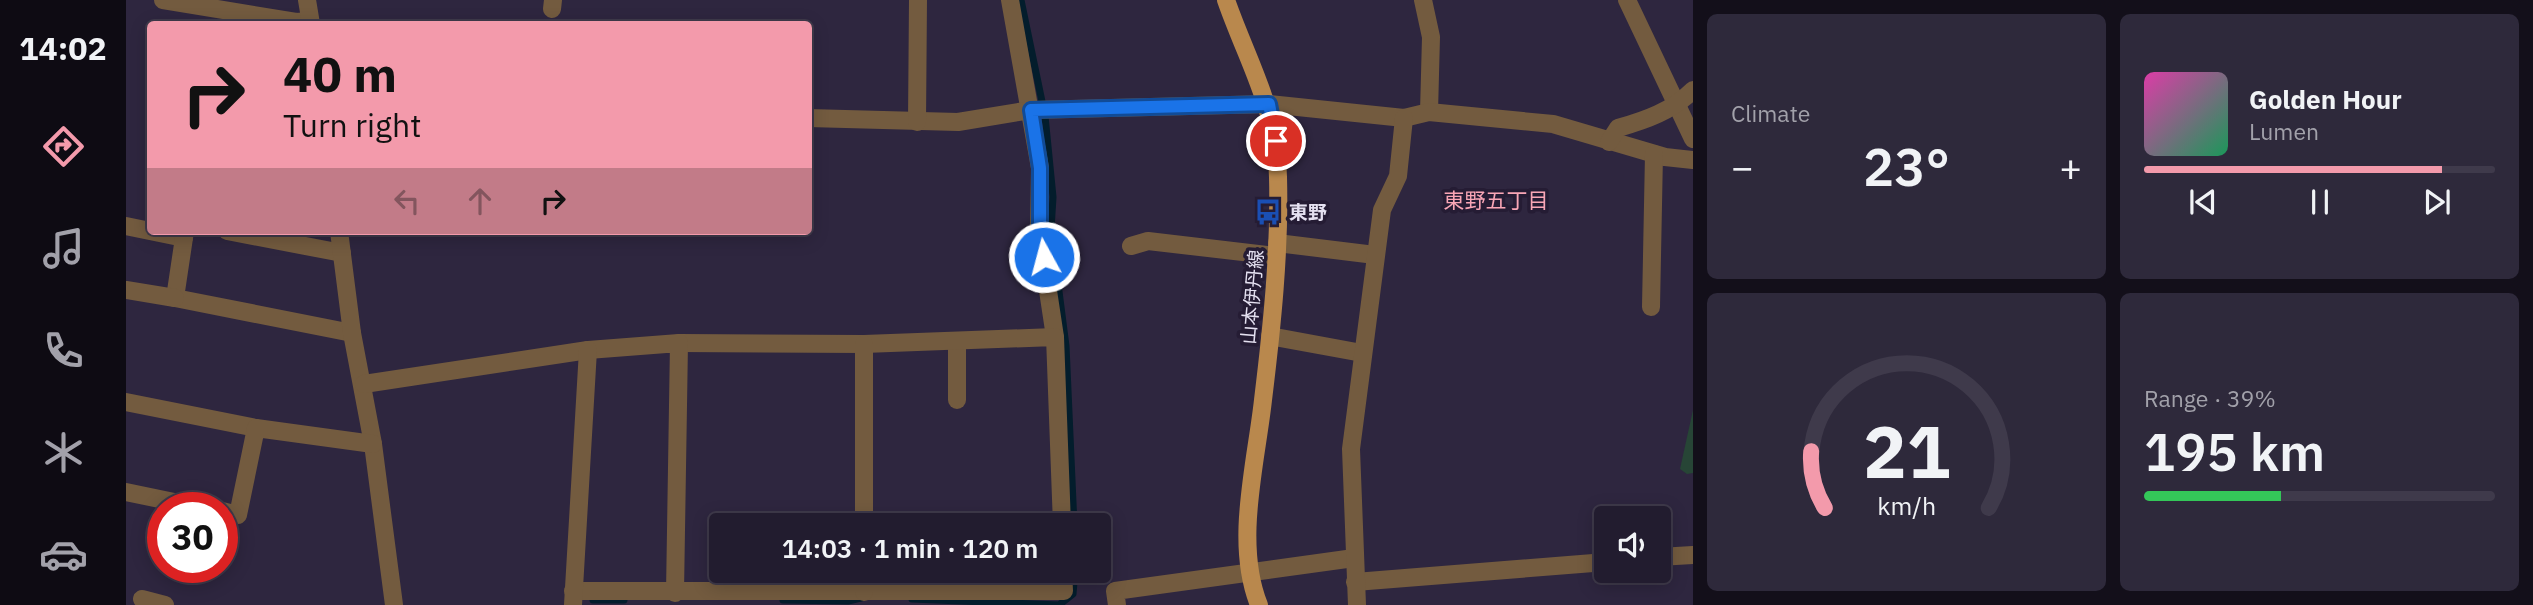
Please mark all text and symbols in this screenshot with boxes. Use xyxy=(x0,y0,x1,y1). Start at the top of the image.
text: 14:02 xyxy=(19,27,107,69)
text: 40 m xyxy=(283,42,397,105)
icon: right xyxy=(168,49,259,140)
text: Golden Hour xyxy=(2249,82,2402,116)
text: Climate xyxy=(1731,98,1810,128)
text: Turn right xyxy=(283,104,421,146)
pin xyxy=(1246,111,1306,171)
text: Lumen xyxy=(2249,116,2319,146)
icon: directions xyxy=(39,122,88,171)
icon: arrive xyxy=(1257,122,1295,160)
text: 23° xyxy=(1863,133,1950,200)
text: − xyxy=(1731,142,1754,191)
text: + xyxy=(2059,142,2082,191)
icon: left xyxy=(388,182,426,220)
icon: ahead xyxy=(461,182,499,220)
icon: right xyxy=(534,182,572,220)
icon: previous xyxy=(2184,183,2222,221)
icon: pause xyxy=(2301,183,2339,221)
icon: next xyxy=(2418,183,2456,221)
district label: 東野五丁目 xyxy=(1444,186,1549,214)
bus stop icon: 東野 xyxy=(1253,197,1283,227)
place label: 東野 xyxy=(1289,200,1327,224)
position arrow xyxy=(1007,220,1081,294)
icon: music xyxy=(39,224,88,273)
street label: 山本伊丹線 xyxy=(1236,249,1268,345)
icon: phone xyxy=(39,326,88,375)
text: Range · 39% xyxy=(2144,383,2276,413)
text: 21 xyxy=(1863,403,1950,498)
text: 195 km xyxy=(2144,418,2325,485)
icon: climate xyxy=(39,428,88,477)
text: km/h xyxy=(1877,489,1936,522)
speed limit sign: 30 xyxy=(147,492,238,583)
map controls xyxy=(1594,506,1671,583)
button: sound xyxy=(1594,506,1671,583)
icon: car xyxy=(39,530,88,579)
text: 14:03 · 1 min · 120 m xyxy=(782,531,1038,565)

